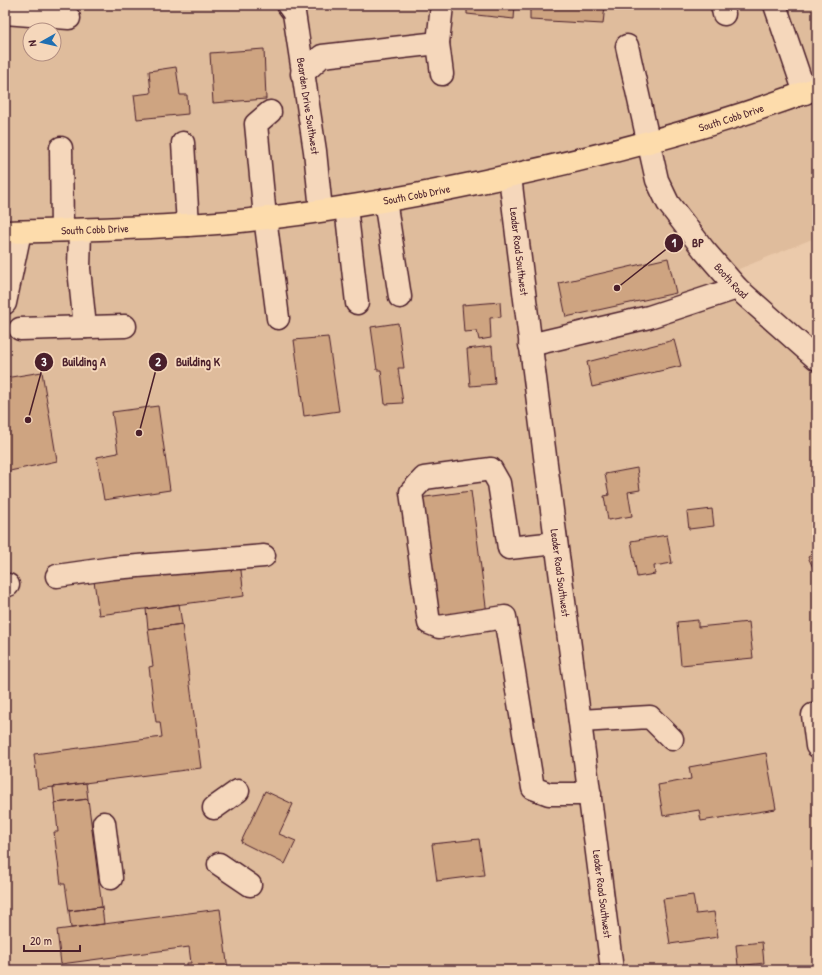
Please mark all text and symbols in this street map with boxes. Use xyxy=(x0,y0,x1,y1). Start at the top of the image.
north arrow xyxy=(22,22,62,62)
text: N xyxy=(25,39,39,47)
street label: Bearden Drive Southwest xyxy=(294,56,322,155)
street label: South Cobb Drive xyxy=(697,100,766,135)
street label: South Cobb Drive xyxy=(382,181,452,208)
street label: Leader Road Southwest xyxy=(507,207,531,297)
street label: South Cobb Drive xyxy=(61,221,130,237)
callout: BP xyxy=(664,231,712,255)
text: 1 xyxy=(672,234,677,251)
text: BP xyxy=(692,234,704,251)
street label: Booth Road xyxy=(711,260,751,302)
callout: Building A xyxy=(34,350,114,374)
callout: Building K xyxy=(148,350,228,374)
text: 3 xyxy=(41,353,47,370)
text: Building A xyxy=(62,353,106,371)
text: 2 xyxy=(155,353,161,370)
text: Building K xyxy=(176,353,221,371)
street label: Leader Road Southwest xyxy=(547,528,573,618)
street label: Leader Road Southwest xyxy=(590,849,615,939)
scale bar xyxy=(24,927,80,953)
text: 20 m xyxy=(30,932,52,949)

